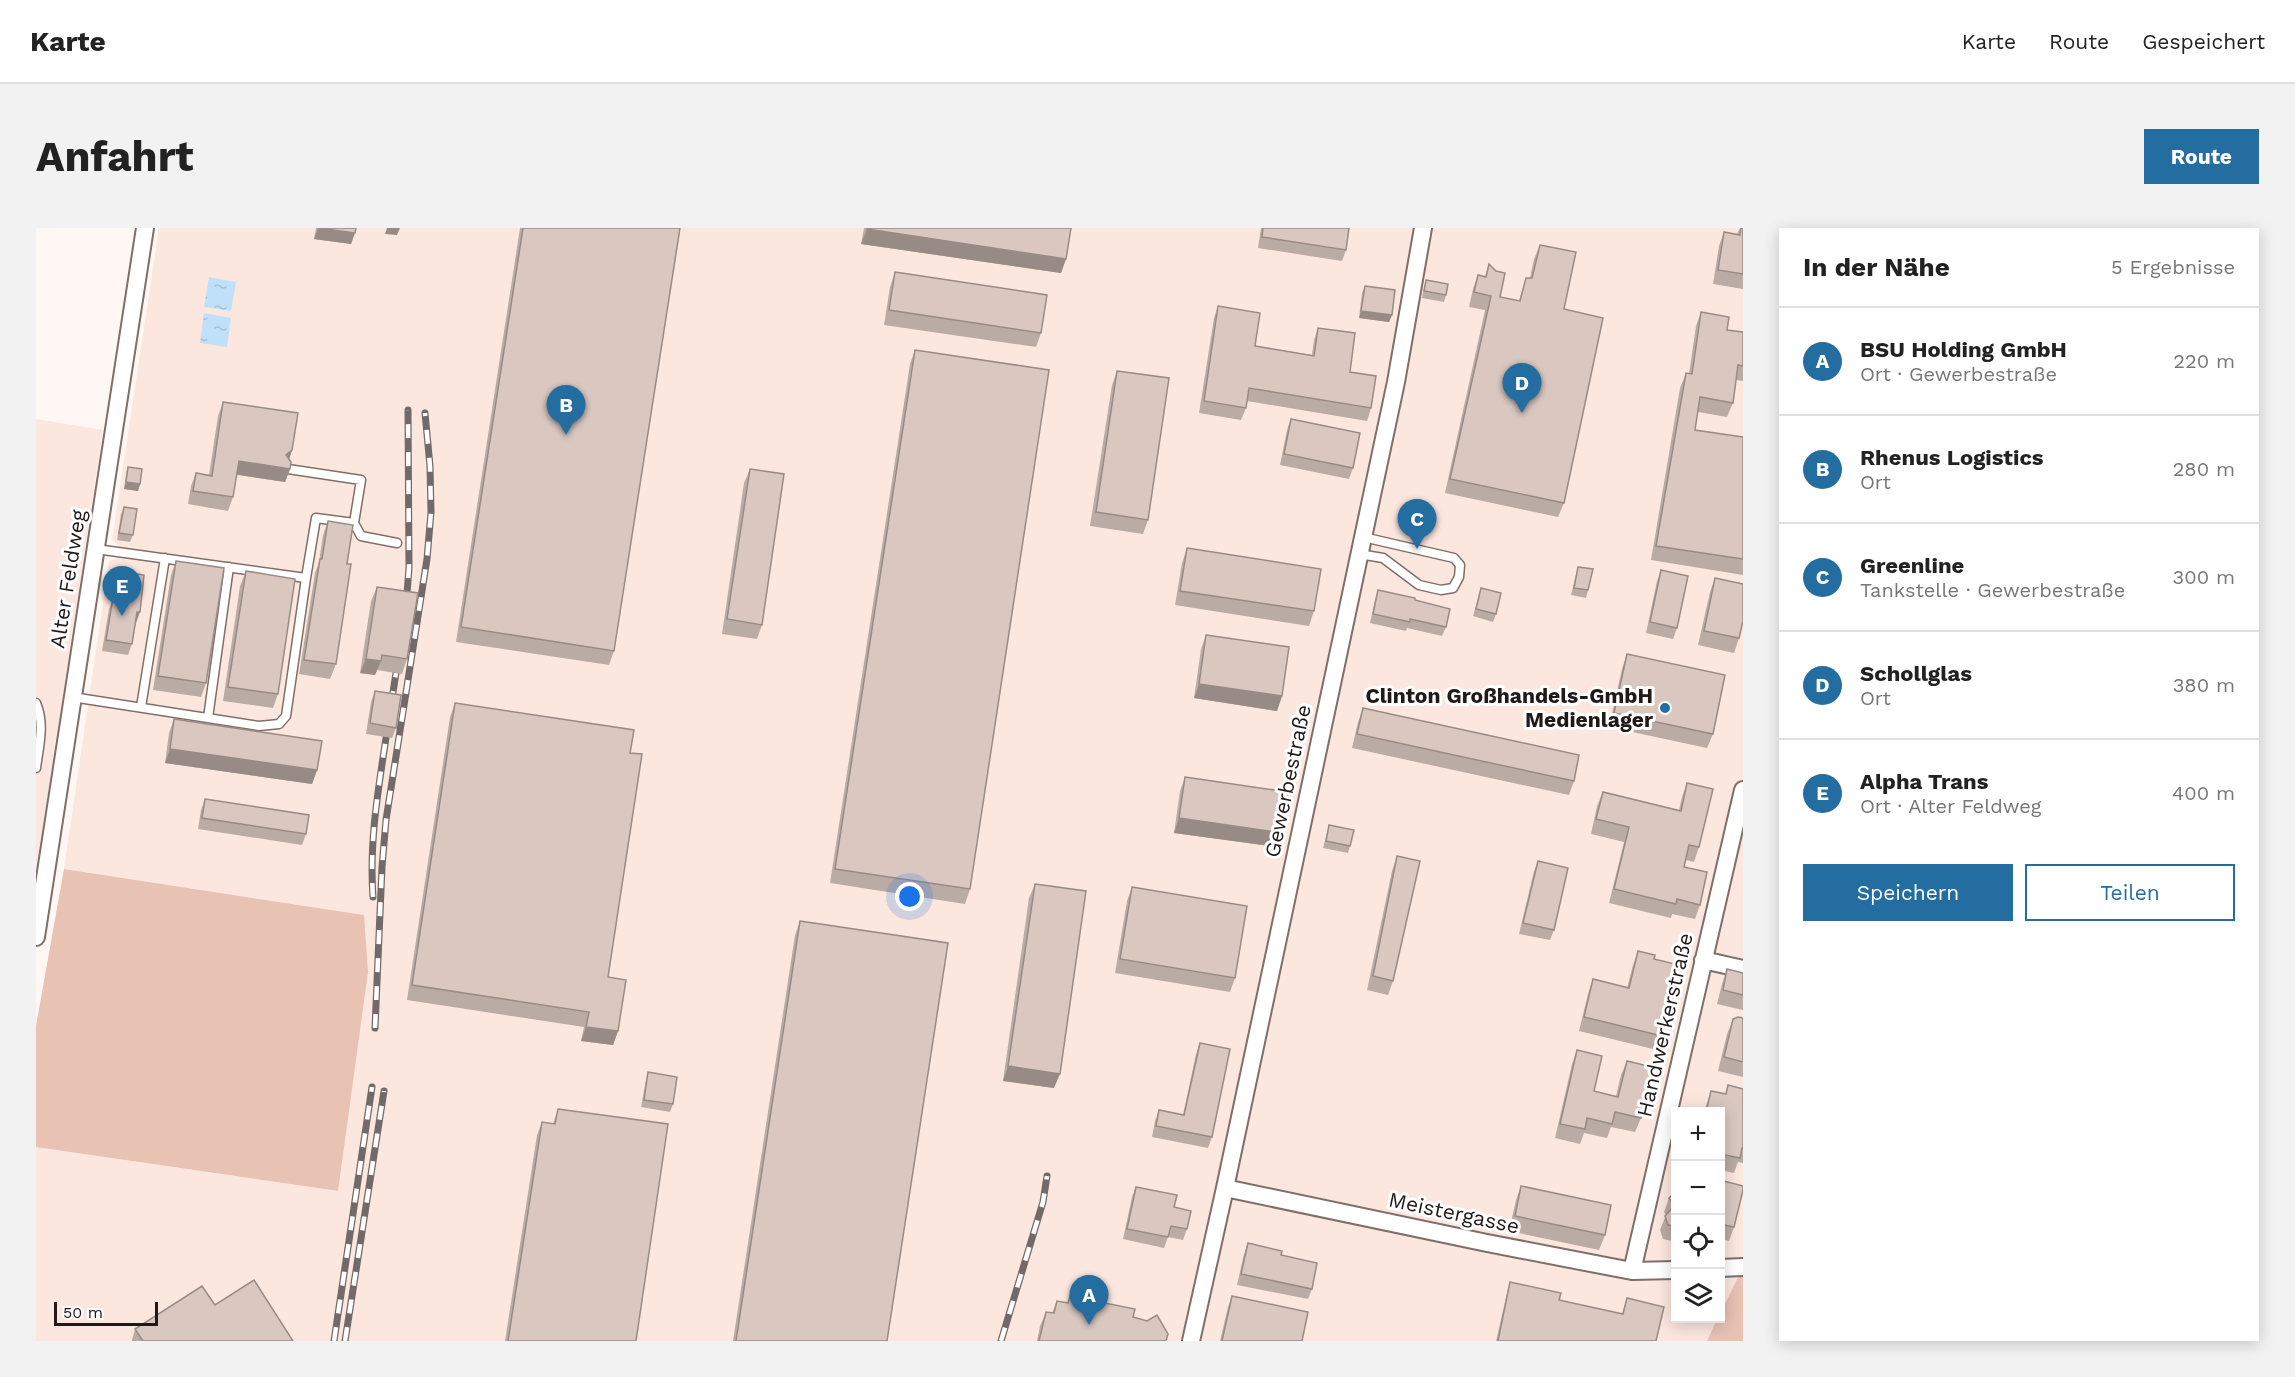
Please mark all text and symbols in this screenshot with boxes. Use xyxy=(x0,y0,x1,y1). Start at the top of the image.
text: Karte xyxy=(30,25,106,58)
text: Karte xyxy=(1962,29,2016,54)
text: Route xyxy=(2049,29,2109,54)
text: Gespeichert xyxy=(2142,29,2265,54)
button: Route xyxy=(2144,129,2259,184)
text: Anfahrt xyxy=(36,132,194,181)
text: In der Nähe xyxy=(1803,252,1950,282)
text: 5 Ergebnisse xyxy=(2111,255,2235,279)
text: BSU Holding GmbH xyxy=(1860,337,2067,362)
text: A xyxy=(1816,349,1829,373)
text: 220 m xyxy=(2173,349,2235,373)
text: Ort · Gewerbestraße xyxy=(1860,362,2057,386)
pin: D xyxy=(1502,364,1542,413)
pin: B xyxy=(546,386,586,435)
text: Rhenus Logistics xyxy=(1860,445,2044,470)
text: B xyxy=(1816,457,1829,481)
text: 280 m xyxy=(2173,457,2235,481)
text: Ort xyxy=(1860,470,1891,494)
pin: C xyxy=(1398,500,1436,549)
street label: Alter Feldweg xyxy=(44,507,91,650)
text: Greenline xyxy=(1860,553,1964,578)
text: C xyxy=(1816,565,1829,589)
text: 300 m xyxy=(2173,565,2235,589)
pin: E xyxy=(102,566,142,616)
text: Tankstelle · Gewerbestraße xyxy=(1860,578,2125,602)
text: Schollglas xyxy=(1860,661,1972,686)
text: D xyxy=(1815,673,1830,697)
text: 380 m xyxy=(2173,673,2235,697)
place label: Clinton Großhandels-GmbH Medienlager xyxy=(1365,683,1653,732)
text: Ort xyxy=(1860,686,1891,710)
marker: Clinton Großhandels-GmbH Medienlager xyxy=(1658,701,1672,715)
street label: Gewerbestraße xyxy=(1259,702,1316,859)
text: Alpha Trans xyxy=(1860,769,1988,794)
text: E xyxy=(1816,781,1829,805)
text: 400 m xyxy=(2172,781,2235,805)
text: Ort · Alter Feldweg xyxy=(1860,794,2041,818)
button: Speichern xyxy=(1803,864,2013,921)
button: Teilen xyxy=(2025,864,2235,921)
your location xyxy=(895,882,924,911)
street label: Handwerkerstraße xyxy=(1631,930,1698,1119)
map controls xyxy=(1671,1107,1725,1323)
button: + xyxy=(1671,1107,1725,1161)
button: − xyxy=(1671,1161,1725,1215)
street label: Meistergasse xyxy=(1387,1186,1522,1239)
button: locate xyxy=(1671,1215,1725,1269)
button: layers xyxy=(1671,1269,1725,1323)
pin: A xyxy=(1070,1276,1108,1325)
scale bar xyxy=(54,1299,158,1326)
text: 50 m xyxy=(63,1303,103,1322)

